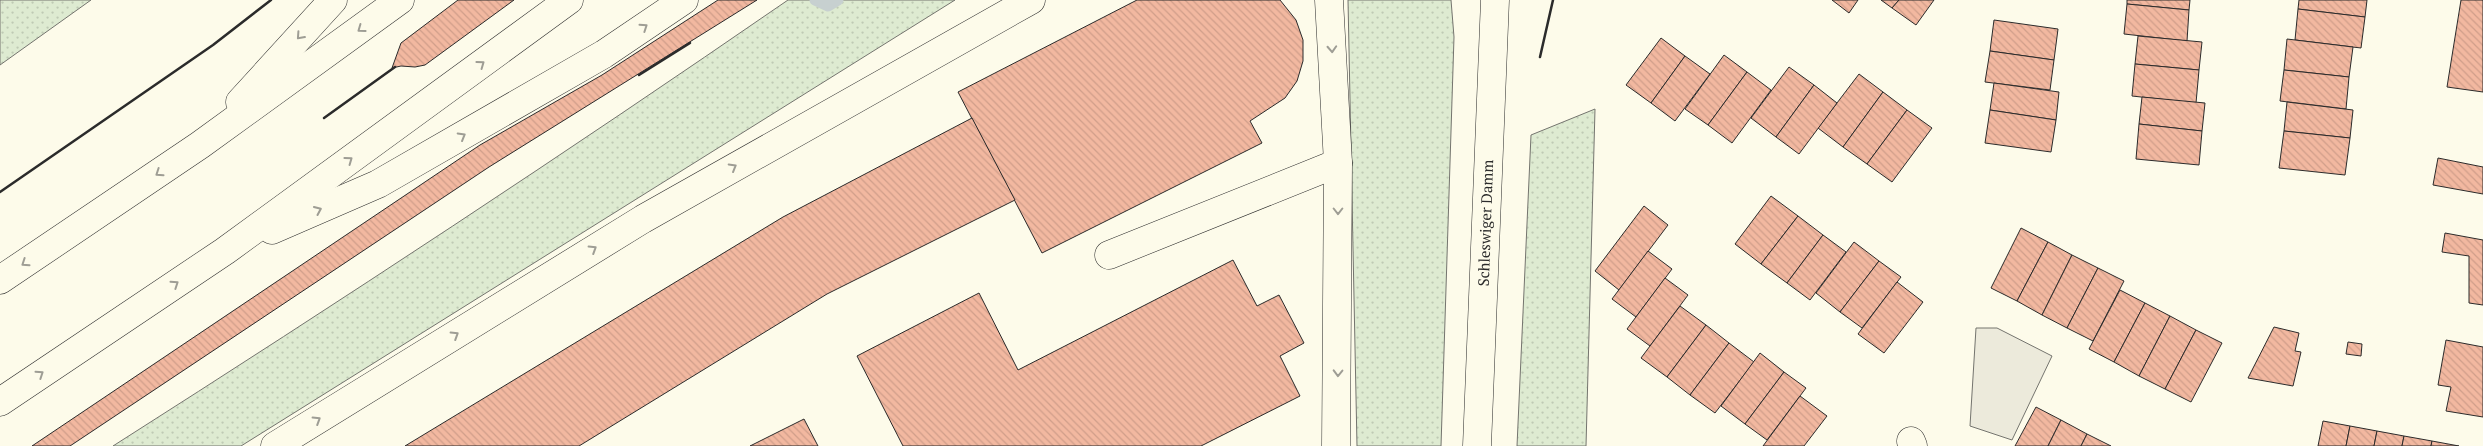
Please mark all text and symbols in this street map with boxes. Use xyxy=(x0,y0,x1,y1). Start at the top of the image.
one-way arrow xyxy=(358,23,367,31)
one-way arrow xyxy=(639,24,648,33)
one-way arrow xyxy=(297,30,306,39)
one-way arrow xyxy=(1326,45,1337,53)
one-way arrow xyxy=(475,62,484,70)
one-way arrow xyxy=(456,132,465,142)
one-way arrow xyxy=(343,157,353,166)
street label: Schleswiger Damm xyxy=(1473,159,1497,287)
one-way arrow xyxy=(728,163,737,173)
one-way arrow xyxy=(156,166,165,176)
one-way arrow xyxy=(313,206,322,217)
one-way arrow xyxy=(1333,208,1343,215)
one-way arrow xyxy=(588,246,597,256)
one-way arrow xyxy=(21,257,30,266)
one-way arrow xyxy=(170,281,179,290)
one-way arrow xyxy=(449,331,458,341)
one-way arrow xyxy=(1333,370,1343,378)
one-way arrow xyxy=(35,371,44,381)
one-way arrow xyxy=(311,417,320,427)

